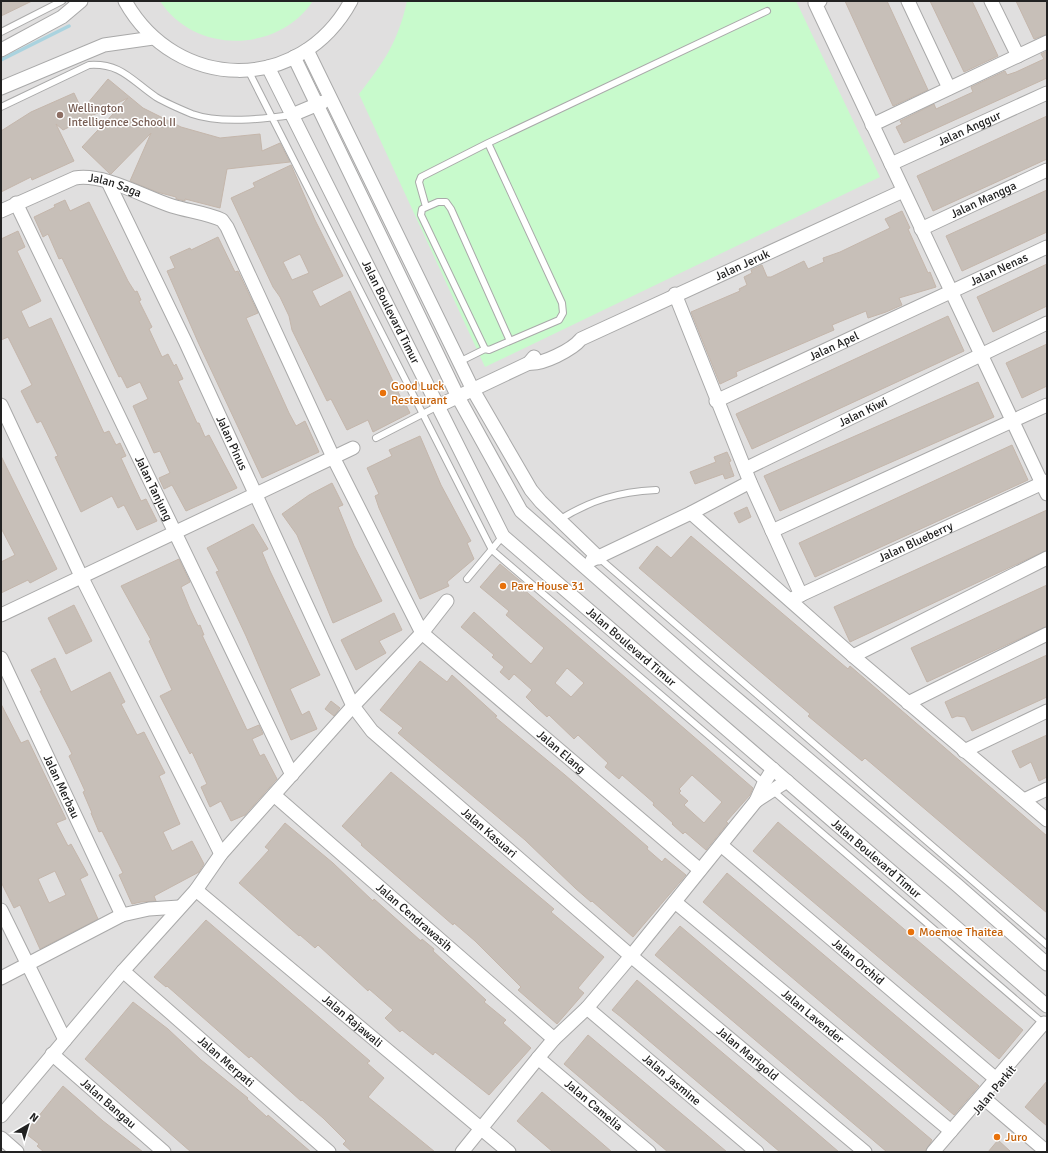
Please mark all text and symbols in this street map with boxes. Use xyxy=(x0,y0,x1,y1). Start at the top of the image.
place label: Wellington Intelligence School II xyxy=(68,101,176,130)
street label: Jalan Anggur xyxy=(936,108,1004,150)
marker: Wellington Intelligence School II xyxy=(55,110,65,120)
street label: Jalan Saga xyxy=(87,171,144,201)
street label: Jalan Mangga xyxy=(948,178,1019,222)
street label: Jalan Jeruk xyxy=(713,246,772,284)
street label: Jalan Nenas xyxy=(968,250,1030,290)
street label: Jalan Boulevard Timur xyxy=(358,258,423,367)
street label: Jalan Apel xyxy=(807,328,862,365)
place label: Good Luck Restaurant xyxy=(391,379,447,408)
marker: Good Luck Restaurant xyxy=(378,388,388,398)
street label: Jalan Kiwi xyxy=(836,394,890,431)
street label: Jalan Pinus xyxy=(212,414,251,473)
street label: Jalan Tanjung xyxy=(131,454,175,524)
street label: Jalan Blueberry xyxy=(876,518,956,566)
place label: Pare House 31 xyxy=(511,579,584,594)
marker: Pare House 31 xyxy=(498,581,508,591)
street label: Jalan Boulevard Timur xyxy=(583,604,679,690)
street label: Jalan Elang xyxy=(533,727,588,777)
street label: Jalan Merbau xyxy=(40,752,83,821)
street label: Jalan Kasuari xyxy=(458,805,520,861)
street label: Jalan Boulevard Timur xyxy=(828,816,925,902)
street label: Jalan Cendrawasih xyxy=(373,880,455,955)
place label: Moemoe Thaitea xyxy=(919,925,1003,940)
marker: Moemoe Thaitea xyxy=(906,927,916,937)
street label: Jalan Orchid xyxy=(829,936,887,988)
street label: Jalan Lavender xyxy=(778,986,847,1047)
street label: Jalan Rajawali xyxy=(319,992,385,1051)
street label: Jalan Marigold xyxy=(713,1024,781,1084)
street label: Jalan Merpati xyxy=(194,1033,257,1091)
street label: Jalan Jasmine xyxy=(639,1051,704,1109)
street label: Jalan Parkit xyxy=(969,1062,1020,1118)
street label: Jalan Bangau xyxy=(77,1075,139,1132)
street label: Jalan Camelia xyxy=(561,1077,626,1134)
north arrow xyxy=(8,1105,48,1145)
text: N xyxy=(27,1110,41,1125)
place label: Juro xyxy=(1005,1130,1027,1145)
marker: Juro xyxy=(992,1132,1002,1142)

